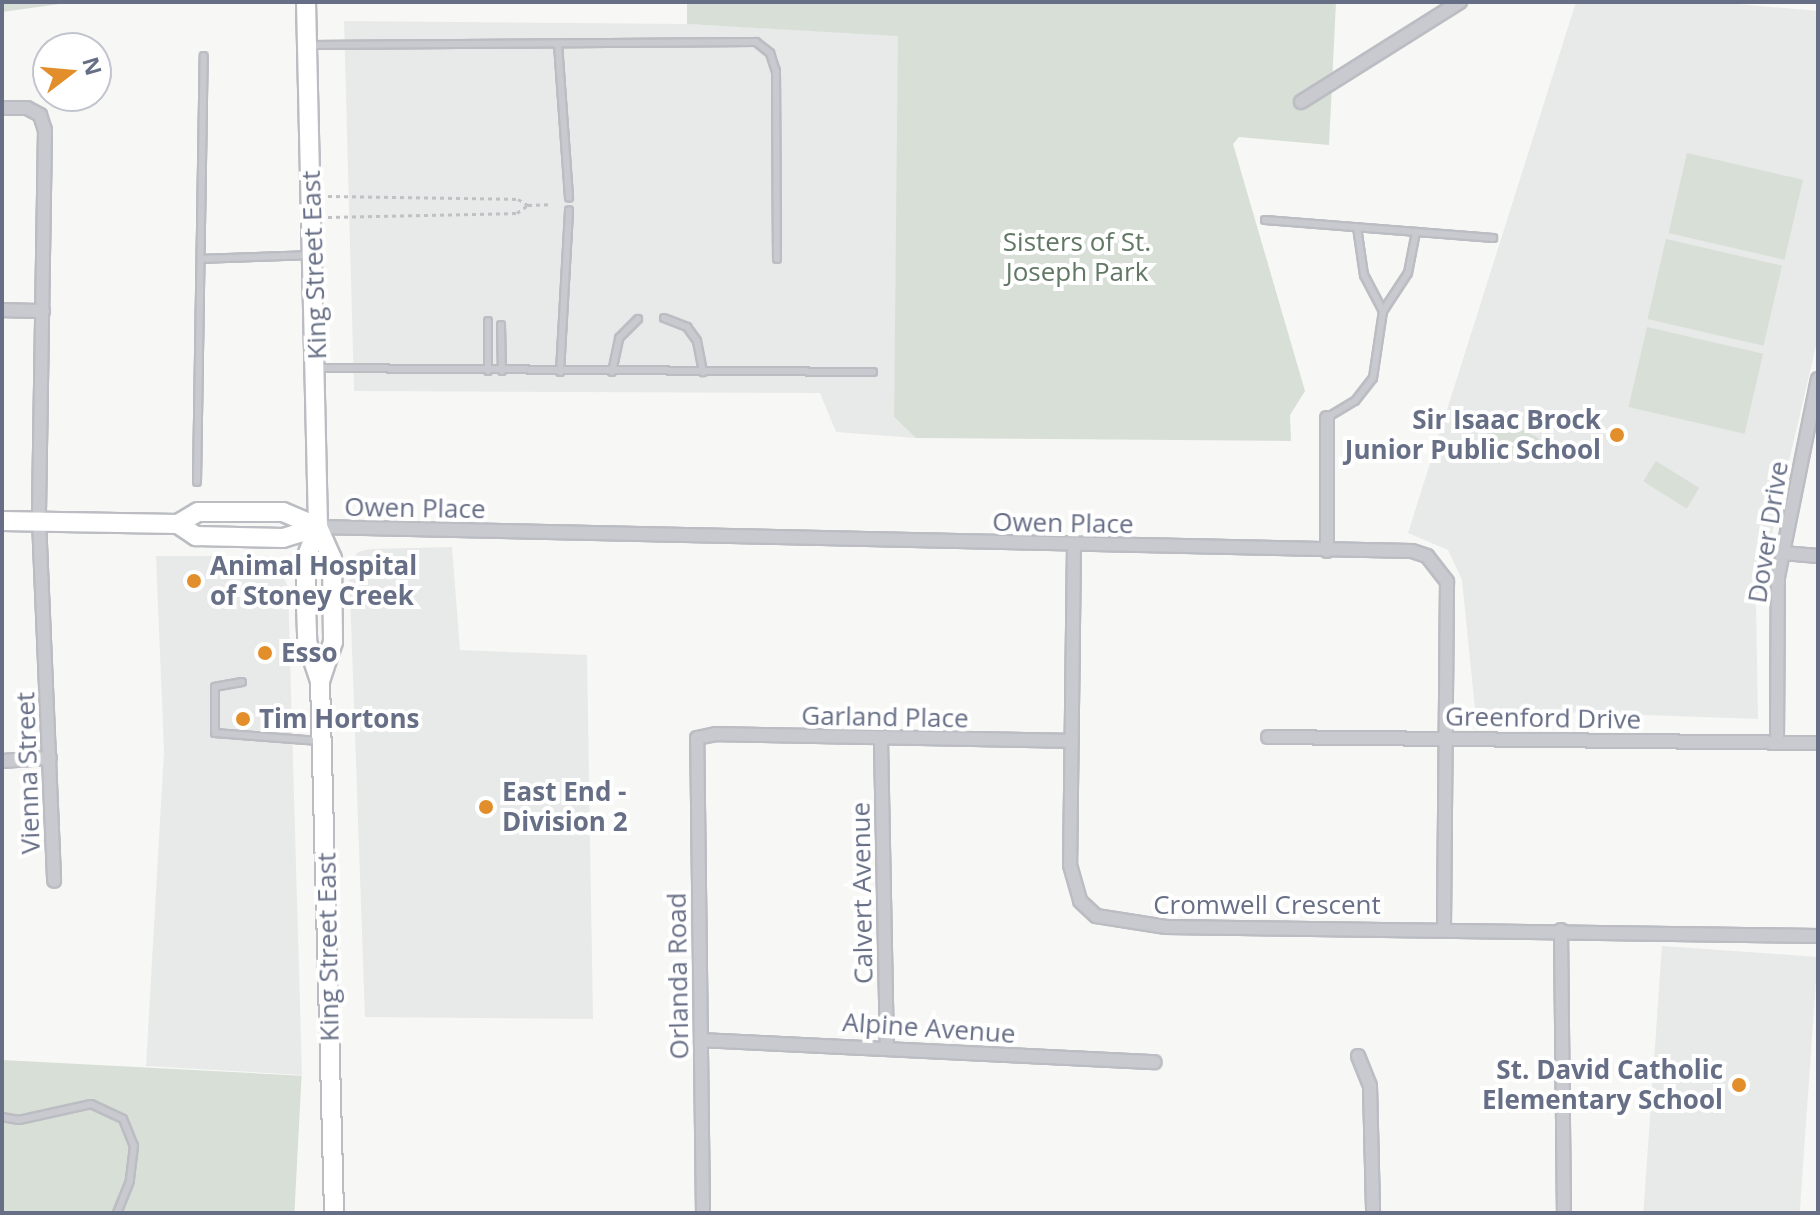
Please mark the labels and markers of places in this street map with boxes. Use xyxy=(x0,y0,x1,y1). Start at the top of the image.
place label: Sir Isaac Brock Junior Public School xyxy=(1345,404,1601,466)
marker: Sir Isaac Brock Junior Public School xyxy=(1608,426,1626,444)
place label: Animal Hospital of Stoney Creek xyxy=(210,550,417,612)
marker: Animal Hospital of Stoney Creek xyxy=(185,572,203,590)
place label: Esso xyxy=(281,637,338,669)
marker: Esso xyxy=(256,644,274,662)
place label: Tim Hortons xyxy=(259,703,419,735)
marker: Tim Hortons xyxy=(234,710,252,728)
place label: East End - Division 2 xyxy=(502,776,628,838)
marker: East End - Division 2 xyxy=(477,798,495,816)
place label: St. David Catholic Elementary School xyxy=(1482,1054,1723,1116)
marker: St. David Catholic Elementary School xyxy=(1730,1076,1748,1094)

